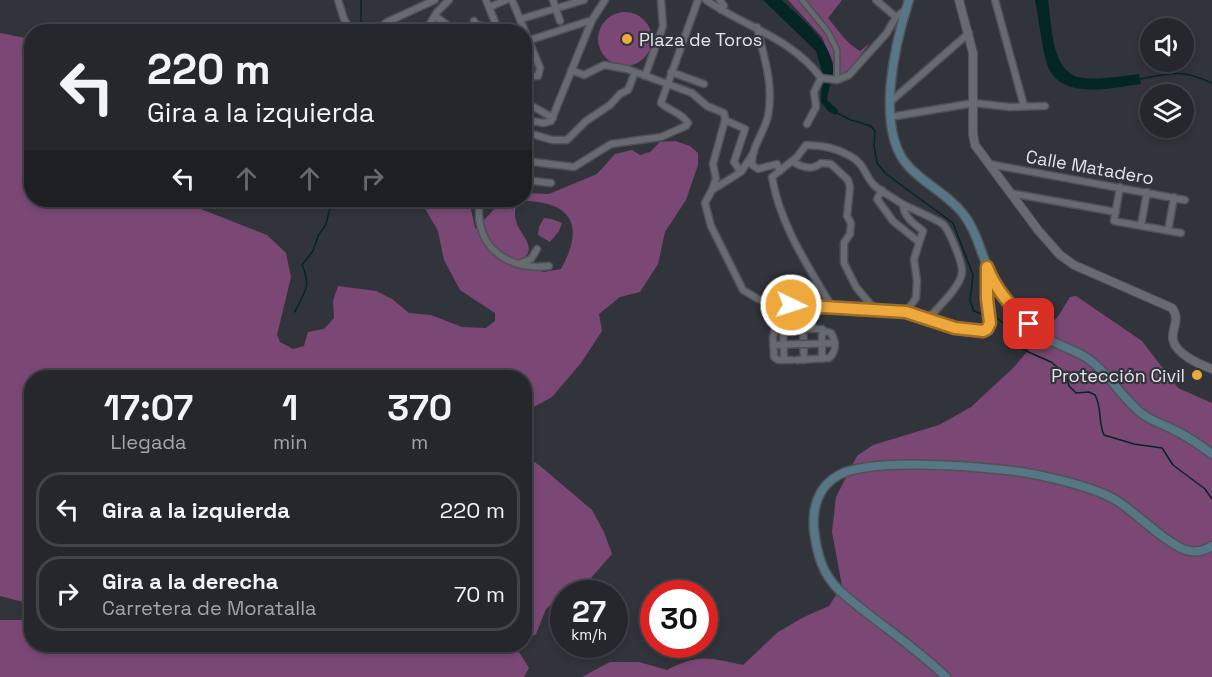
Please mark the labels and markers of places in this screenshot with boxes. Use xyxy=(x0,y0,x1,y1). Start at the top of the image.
place label: Plaza de Toros xyxy=(639,28,762,51)
marker: Plaza de Toros xyxy=(620,32,634,46)
pin xyxy=(1003,298,1054,349)
place label: Protección Civil xyxy=(1051,364,1185,387)
marker: Protección Civil xyxy=(1190,368,1204,382)

